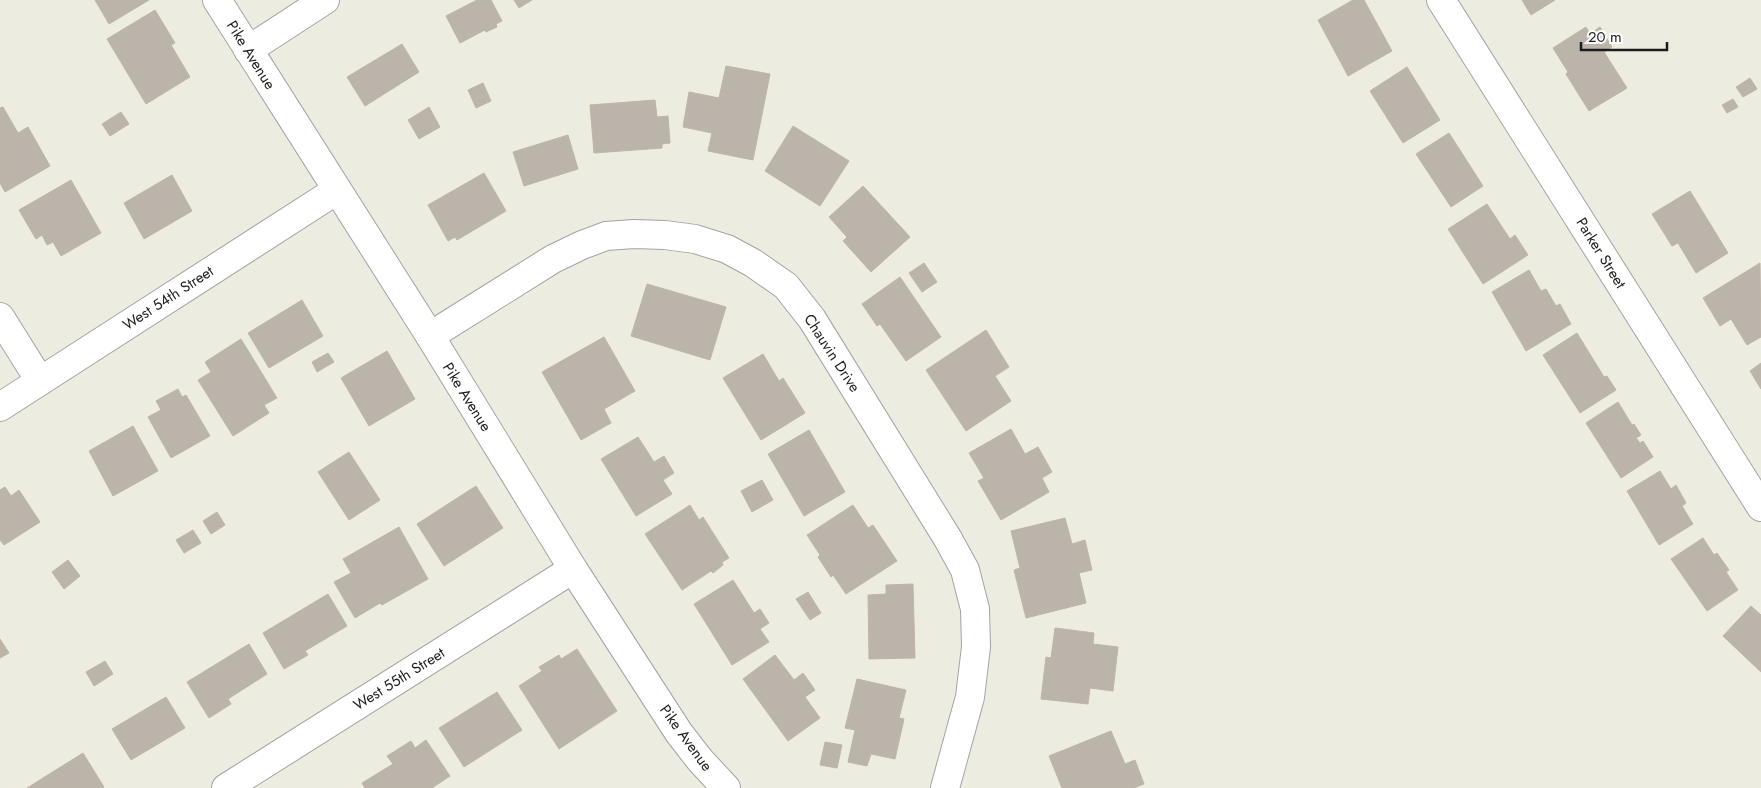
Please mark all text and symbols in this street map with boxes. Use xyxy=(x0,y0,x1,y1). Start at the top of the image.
street label: Pike Avenue xyxy=(221,16,281,94)
scale bar xyxy=(1581,20,1667,52)
text: 20 m xyxy=(1588,26,1622,48)
street label: Parker Street xyxy=(1571,213,1632,293)
street label: West 54th Street xyxy=(118,260,218,336)
street label: Chauvin Drive xyxy=(798,309,866,397)
street label: Pike Avenue xyxy=(437,358,497,436)
street label: West 55th Street xyxy=(349,642,449,716)
street label: Pike Avenue xyxy=(654,700,718,776)

